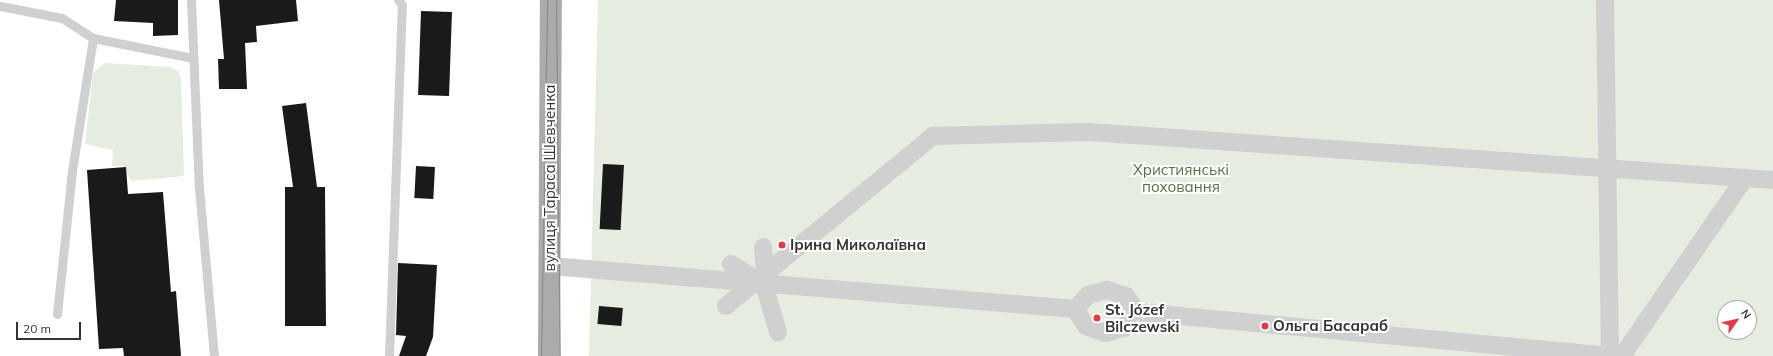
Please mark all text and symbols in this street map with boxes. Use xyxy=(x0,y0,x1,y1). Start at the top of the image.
street label: вулиця Тараса Шевченка xyxy=(541,85,559,271)
park label: Християнські поховання xyxy=(1133,160,1229,195)
place label: Ірина Миколаївна xyxy=(790,236,926,254)
marker: Ірина Миколаївна xyxy=(777,240,787,250)
place label: St. Józef Bilczewski xyxy=(1105,300,1179,335)
north arrow xyxy=(1717,300,1757,340)
text: N xyxy=(1738,306,1754,321)
marker: St. Józef Bilczewski xyxy=(1092,313,1102,323)
scale bar xyxy=(18,314,83,340)
place label: Ольга Басараб xyxy=(1273,317,1388,335)
text: 20 m xyxy=(23,321,51,336)
marker: Ольга Басараб xyxy=(1260,321,1270,331)

